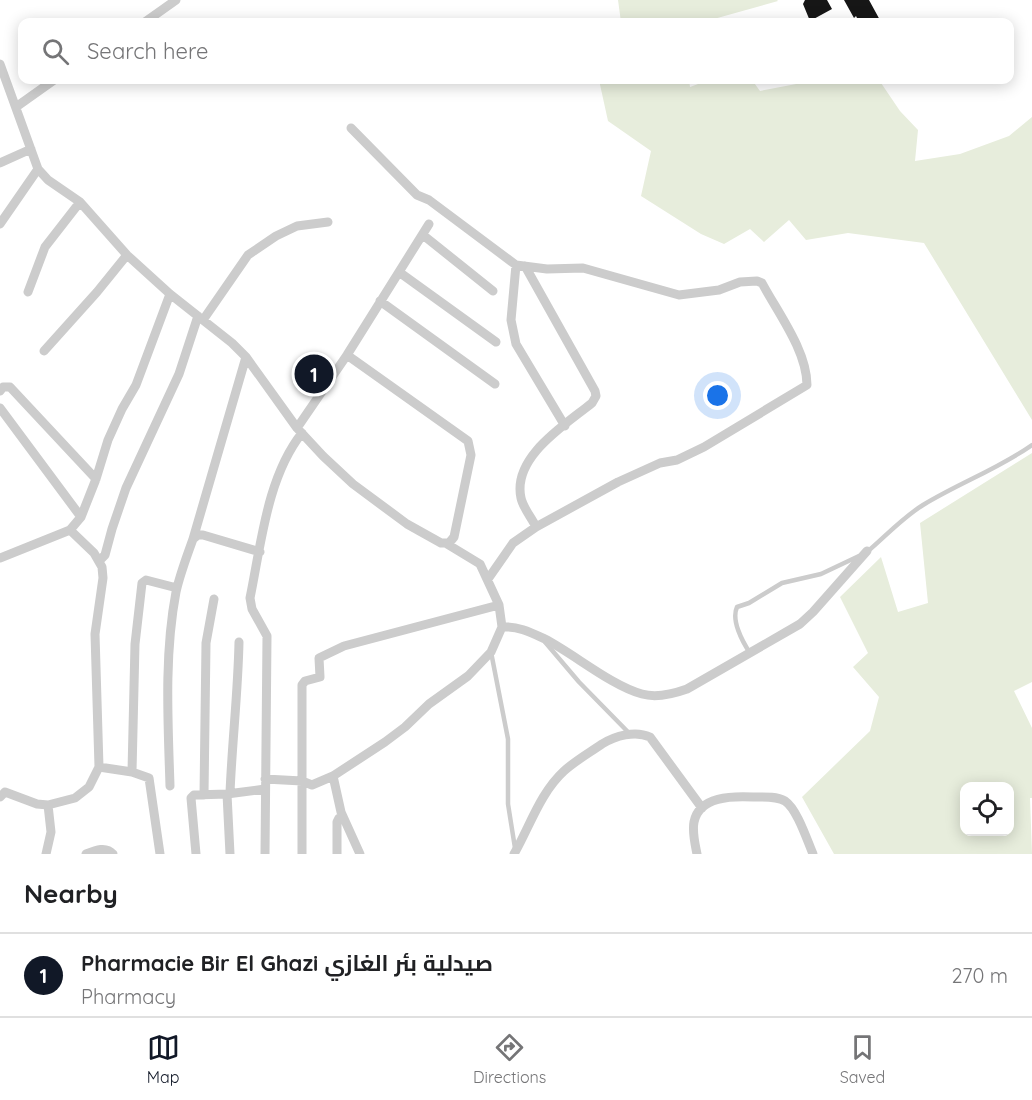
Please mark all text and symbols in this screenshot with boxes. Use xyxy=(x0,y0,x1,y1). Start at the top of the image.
search box xyxy=(18,18,1014,84)
icon: search xyxy=(39,35,72,68)
text: Search here xyxy=(87,37,208,65)
pin: 1 xyxy=(294,352,334,397)
your location xyxy=(703,381,732,410)
map controls xyxy=(960,782,1014,836)
button: locate xyxy=(960,782,1014,836)
text: Nearby xyxy=(24,877,118,910)
text: Pharmacie Bir El Ghazi صيدلية بئر الغازي xyxy=(81,949,493,977)
text: 1 xyxy=(40,963,47,988)
text: 270 m xyxy=(951,963,1008,988)
text: Pharmacy xyxy=(81,984,176,1009)
tab: Map xyxy=(147,1031,180,1087)
tab: Directions xyxy=(473,1031,546,1087)
tab: Saved xyxy=(840,1031,885,1087)

